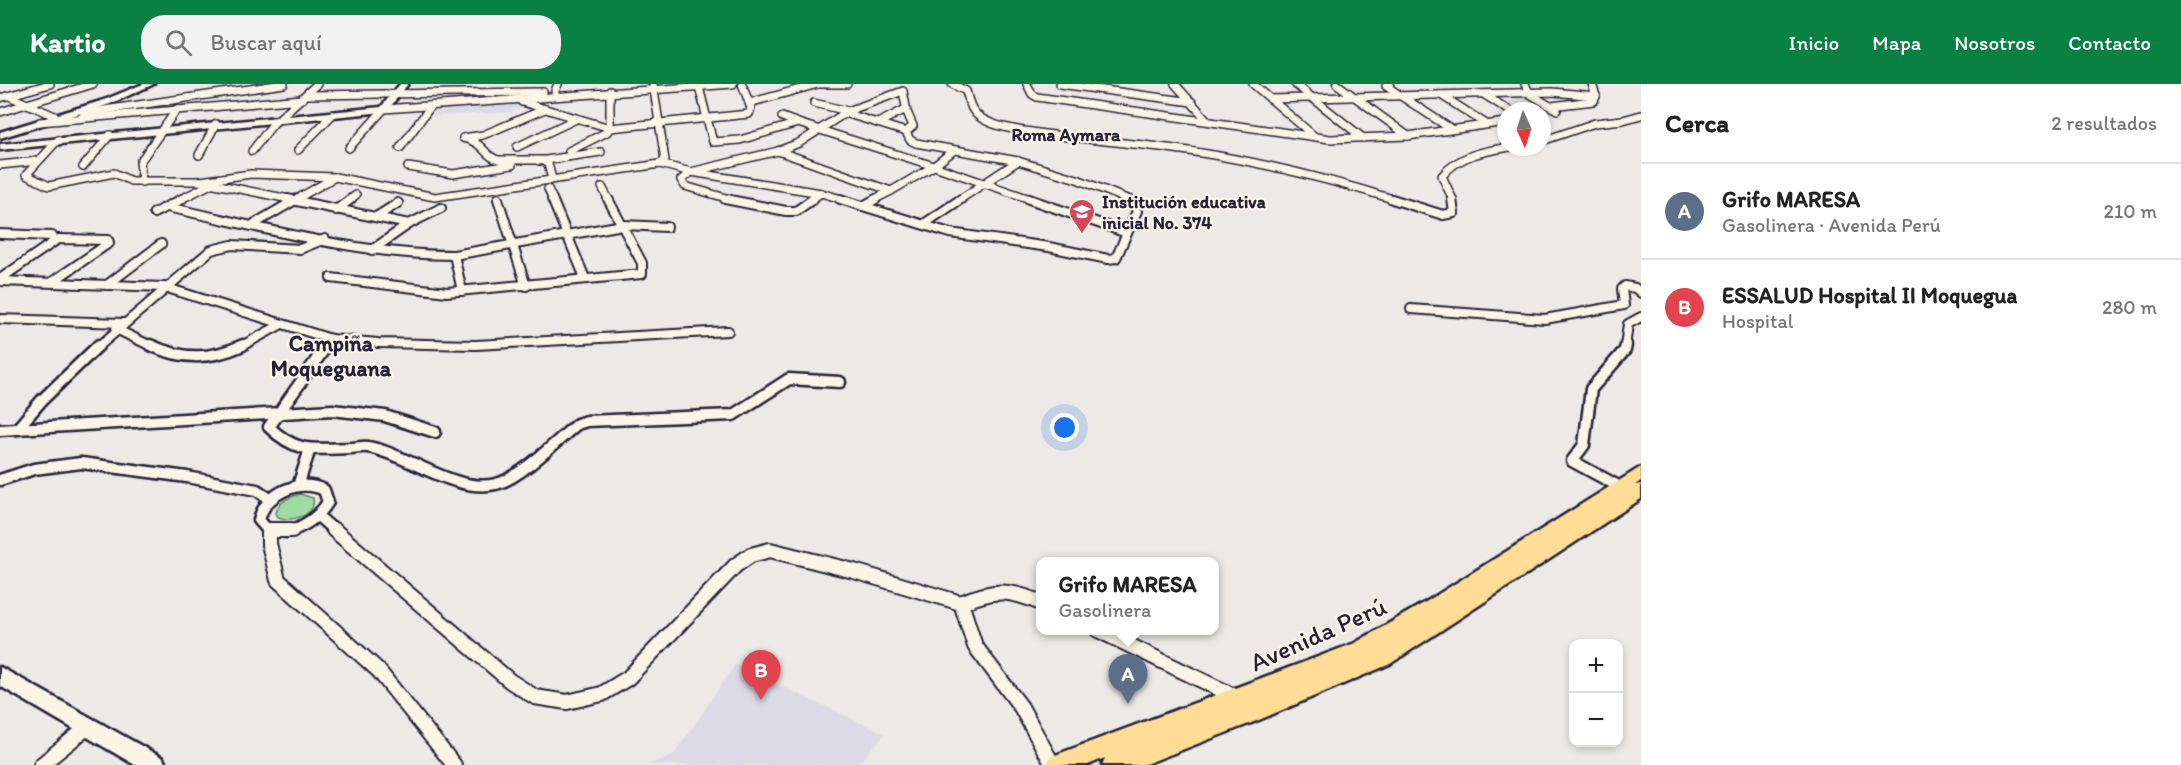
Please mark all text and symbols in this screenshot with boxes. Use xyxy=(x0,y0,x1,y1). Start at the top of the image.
search box xyxy=(141,15,561,69)
text: Kartio xyxy=(30,25,105,59)
icon: search xyxy=(162,26,195,59)
text: Buscar aquí xyxy=(210,29,322,56)
text: Inicio xyxy=(1789,30,1839,55)
text: Mapa xyxy=(1872,30,1921,55)
text: Nosotros xyxy=(1954,30,2035,55)
text: Contacto xyxy=(2068,30,2151,55)
north arrow xyxy=(1497,102,1551,156)
text: Cerca xyxy=(1665,107,1729,139)
text: 2 resultados xyxy=(2051,111,2157,135)
district label: Roma Aymara xyxy=(1011,124,1121,146)
text: Grifo MARESA xyxy=(1722,186,1860,213)
place label: Institución educativa inicial No. 374 xyxy=(1102,191,1266,234)
school or university icon: Institución educativa inicial No. 374 xyxy=(1067,197,1097,235)
text: A xyxy=(1678,199,1691,223)
text: 210 m xyxy=(2104,199,2157,223)
text: Gasolinera · Avenida Perú xyxy=(1722,213,1941,237)
text: ESSALUD Hospital II Moquegua xyxy=(1722,282,2017,309)
text: B xyxy=(1678,295,1691,319)
text: 280 m xyxy=(2102,295,2157,319)
text: Hospital xyxy=(1722,309,1794,333)
district label: Campiña Moqueguana xyxy=(271,330,392,382)
your location xyxy=(1050,413,1079,442)
popup xyxy=(1036,557,1219,635)
text: Grifo MARESA xyxy=(1058,571,1197,598)
street label: Avenida Perú xyxy=(1245,590,1391,678)
text: Gasolinera xyxy=(1058,598,1151,622)
map controls xyxy=(1569,639,1623,747)
button: + xyxy=(1569,639,1623,693)
pin: B xyxy=(742,650,780,700)
pin: A xyxy=(1108,654,1148,704)
button: − xyxy=(1569,693,1623,747)

